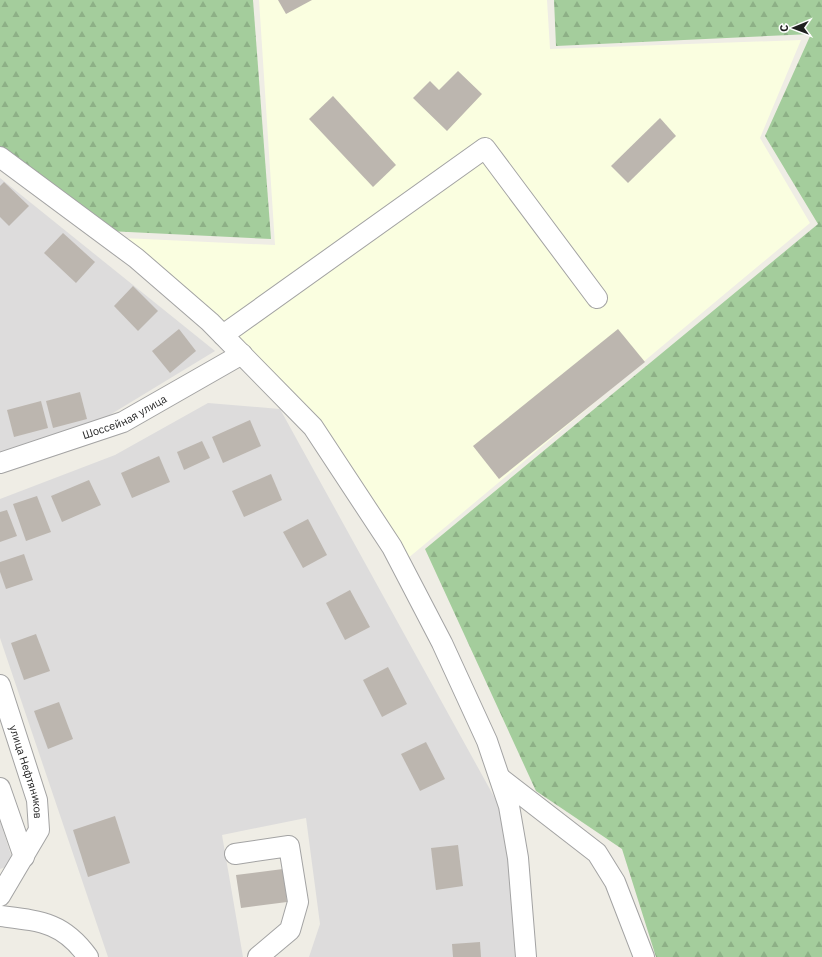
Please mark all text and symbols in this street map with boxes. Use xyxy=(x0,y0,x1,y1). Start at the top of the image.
north arrow xyxy=(774,8,814,48)
text: С xyxy=(777,24,791,32)
street label: Шоссейная улица xyxy=(81,392,169,442)
street label: улица Нефтяников xyxy=(6,723,45,819)

